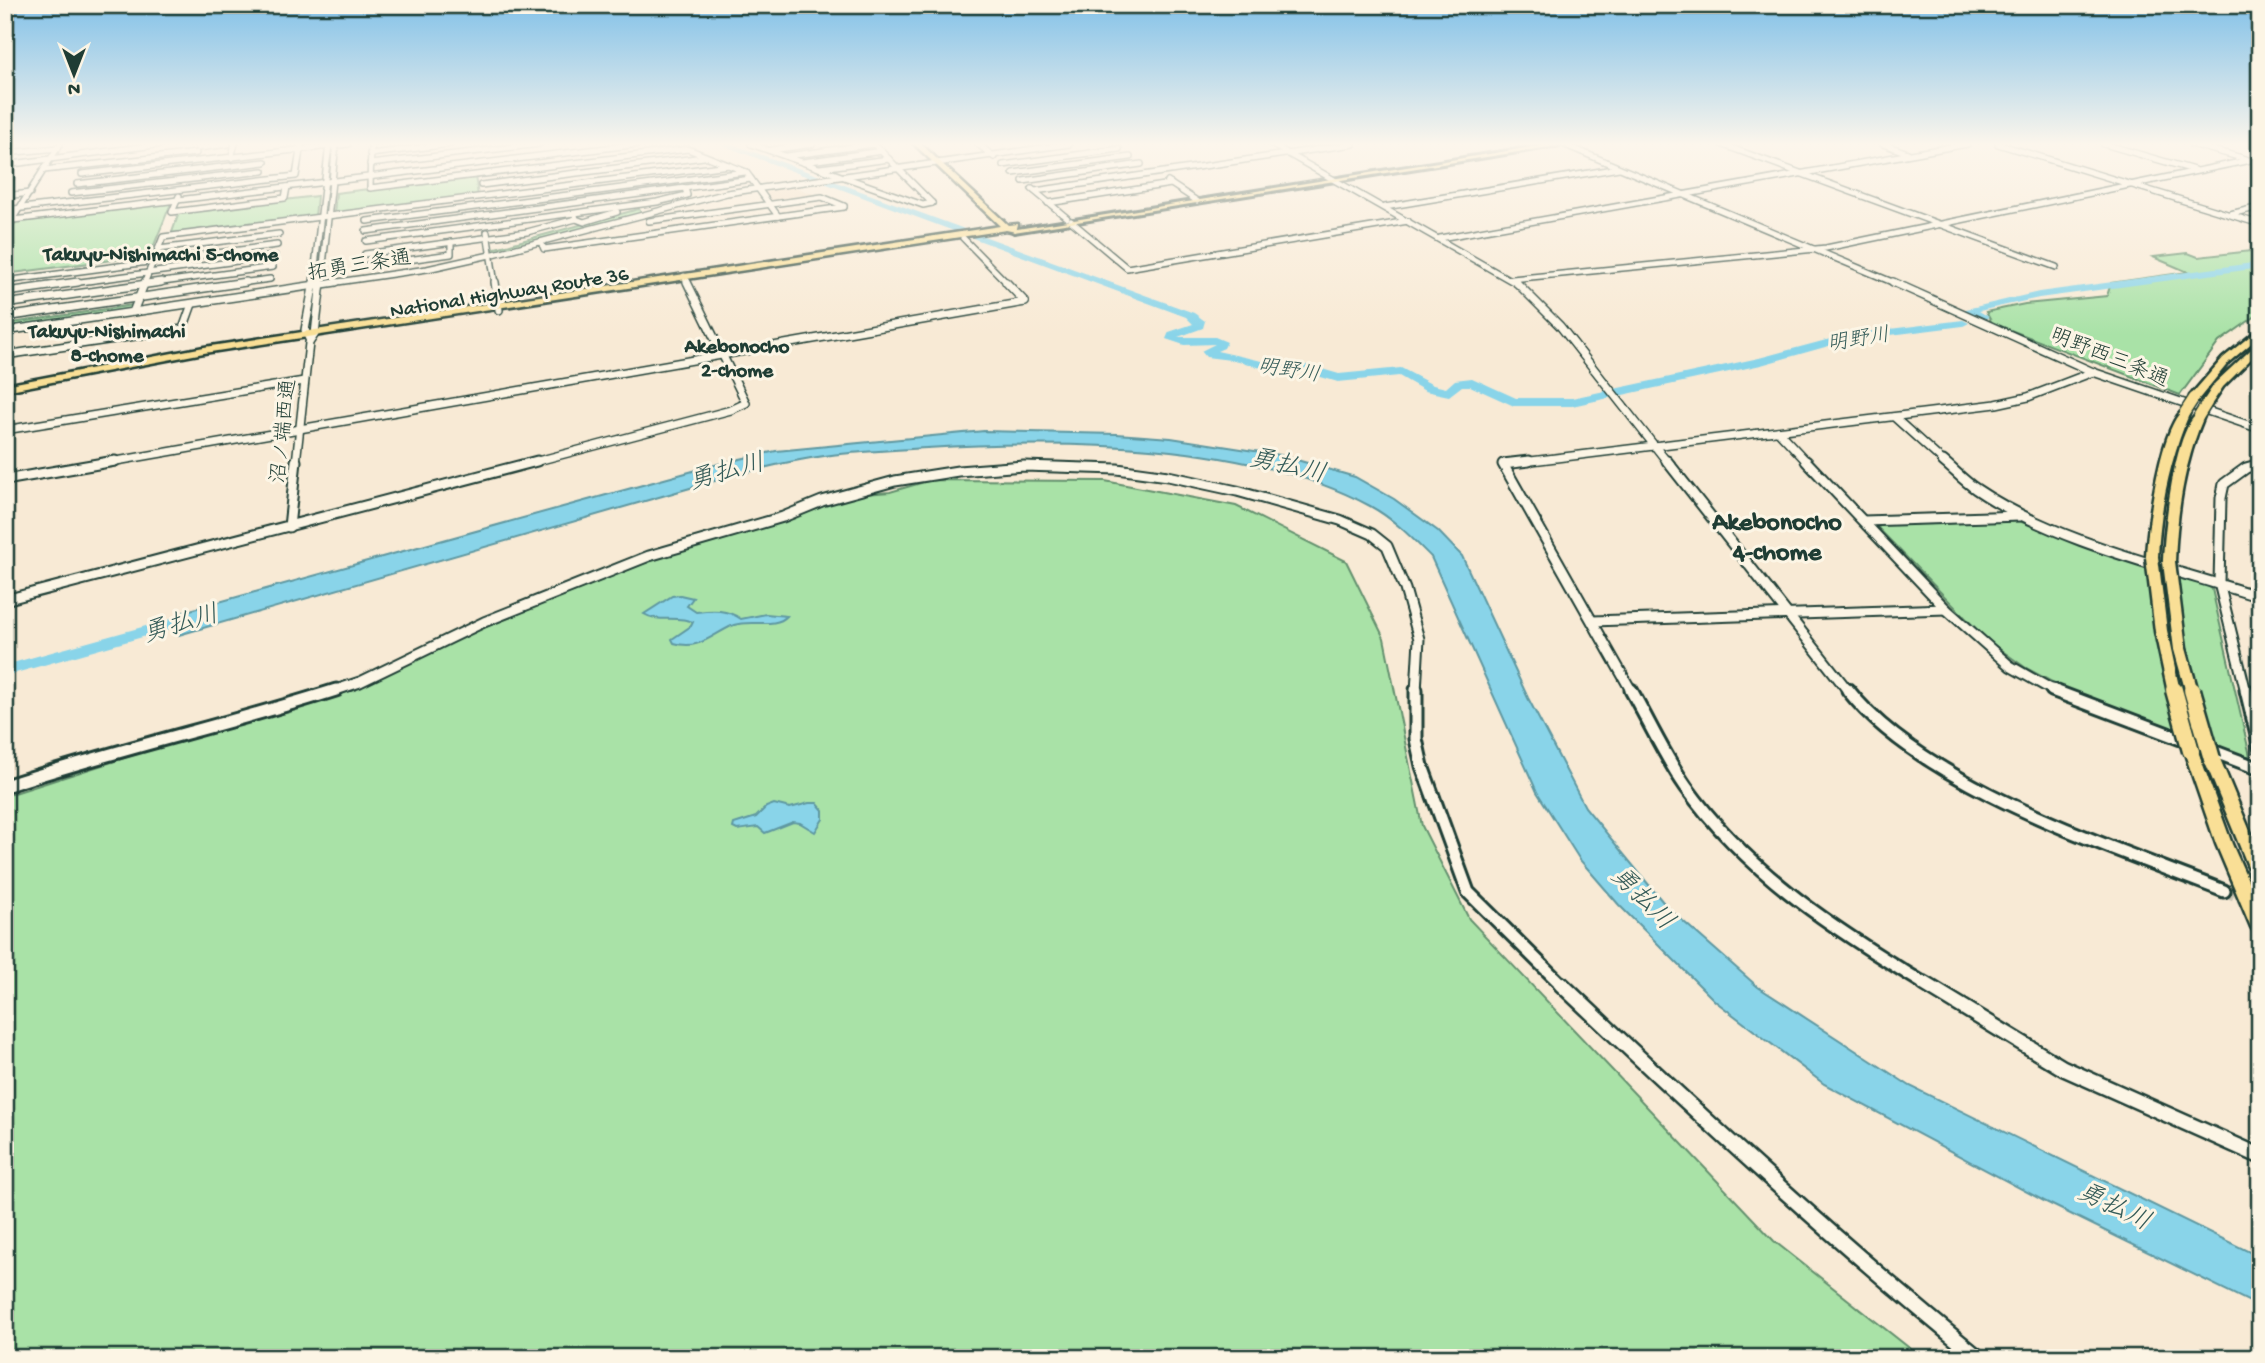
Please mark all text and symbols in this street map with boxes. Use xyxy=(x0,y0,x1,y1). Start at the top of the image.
north arrow xyxy=(38,38,108,108)
text: N xyxy=(68,76,80,99)
district label: Takuyu-Nishimachi 5-chome xyxy=(42,244,280,269)
street label: 拓勇三条通 xyxy=(306,246,413,288)
street label: National Highway Route 36 xyxy=(388,263,631,326)
district label: Takuyu-Nishimachi 8-chome xyxy=(26,321,186,370)
water label: 明野川 xyxy=(1825,323,1892,359)
street label: 明野西三条通 xyxy=(2046,323,2172,394)
district label: Akebonocho 2-chome xyxy=(684,336,789,385)
water label: 明野川 xyxy=(1255,354,1322,390)
street label: 沼ノ端西通 xyxy=(267,378,303,485)
water label: 勇払川 xyxy=(1245,444,1329,492)
water label: 勇払川 xyxy=(685,448,769,499)
district label: Akebonocho 4-chome xyxy=(1711,509,1842,570)
water label: 勇払川 xyxy=(139,600,223,652)
water label: 勇払川 xyxy=(1602,861,1680,939)
water label: 勇払川 xyxy=(2071,1177,2155,1240)

